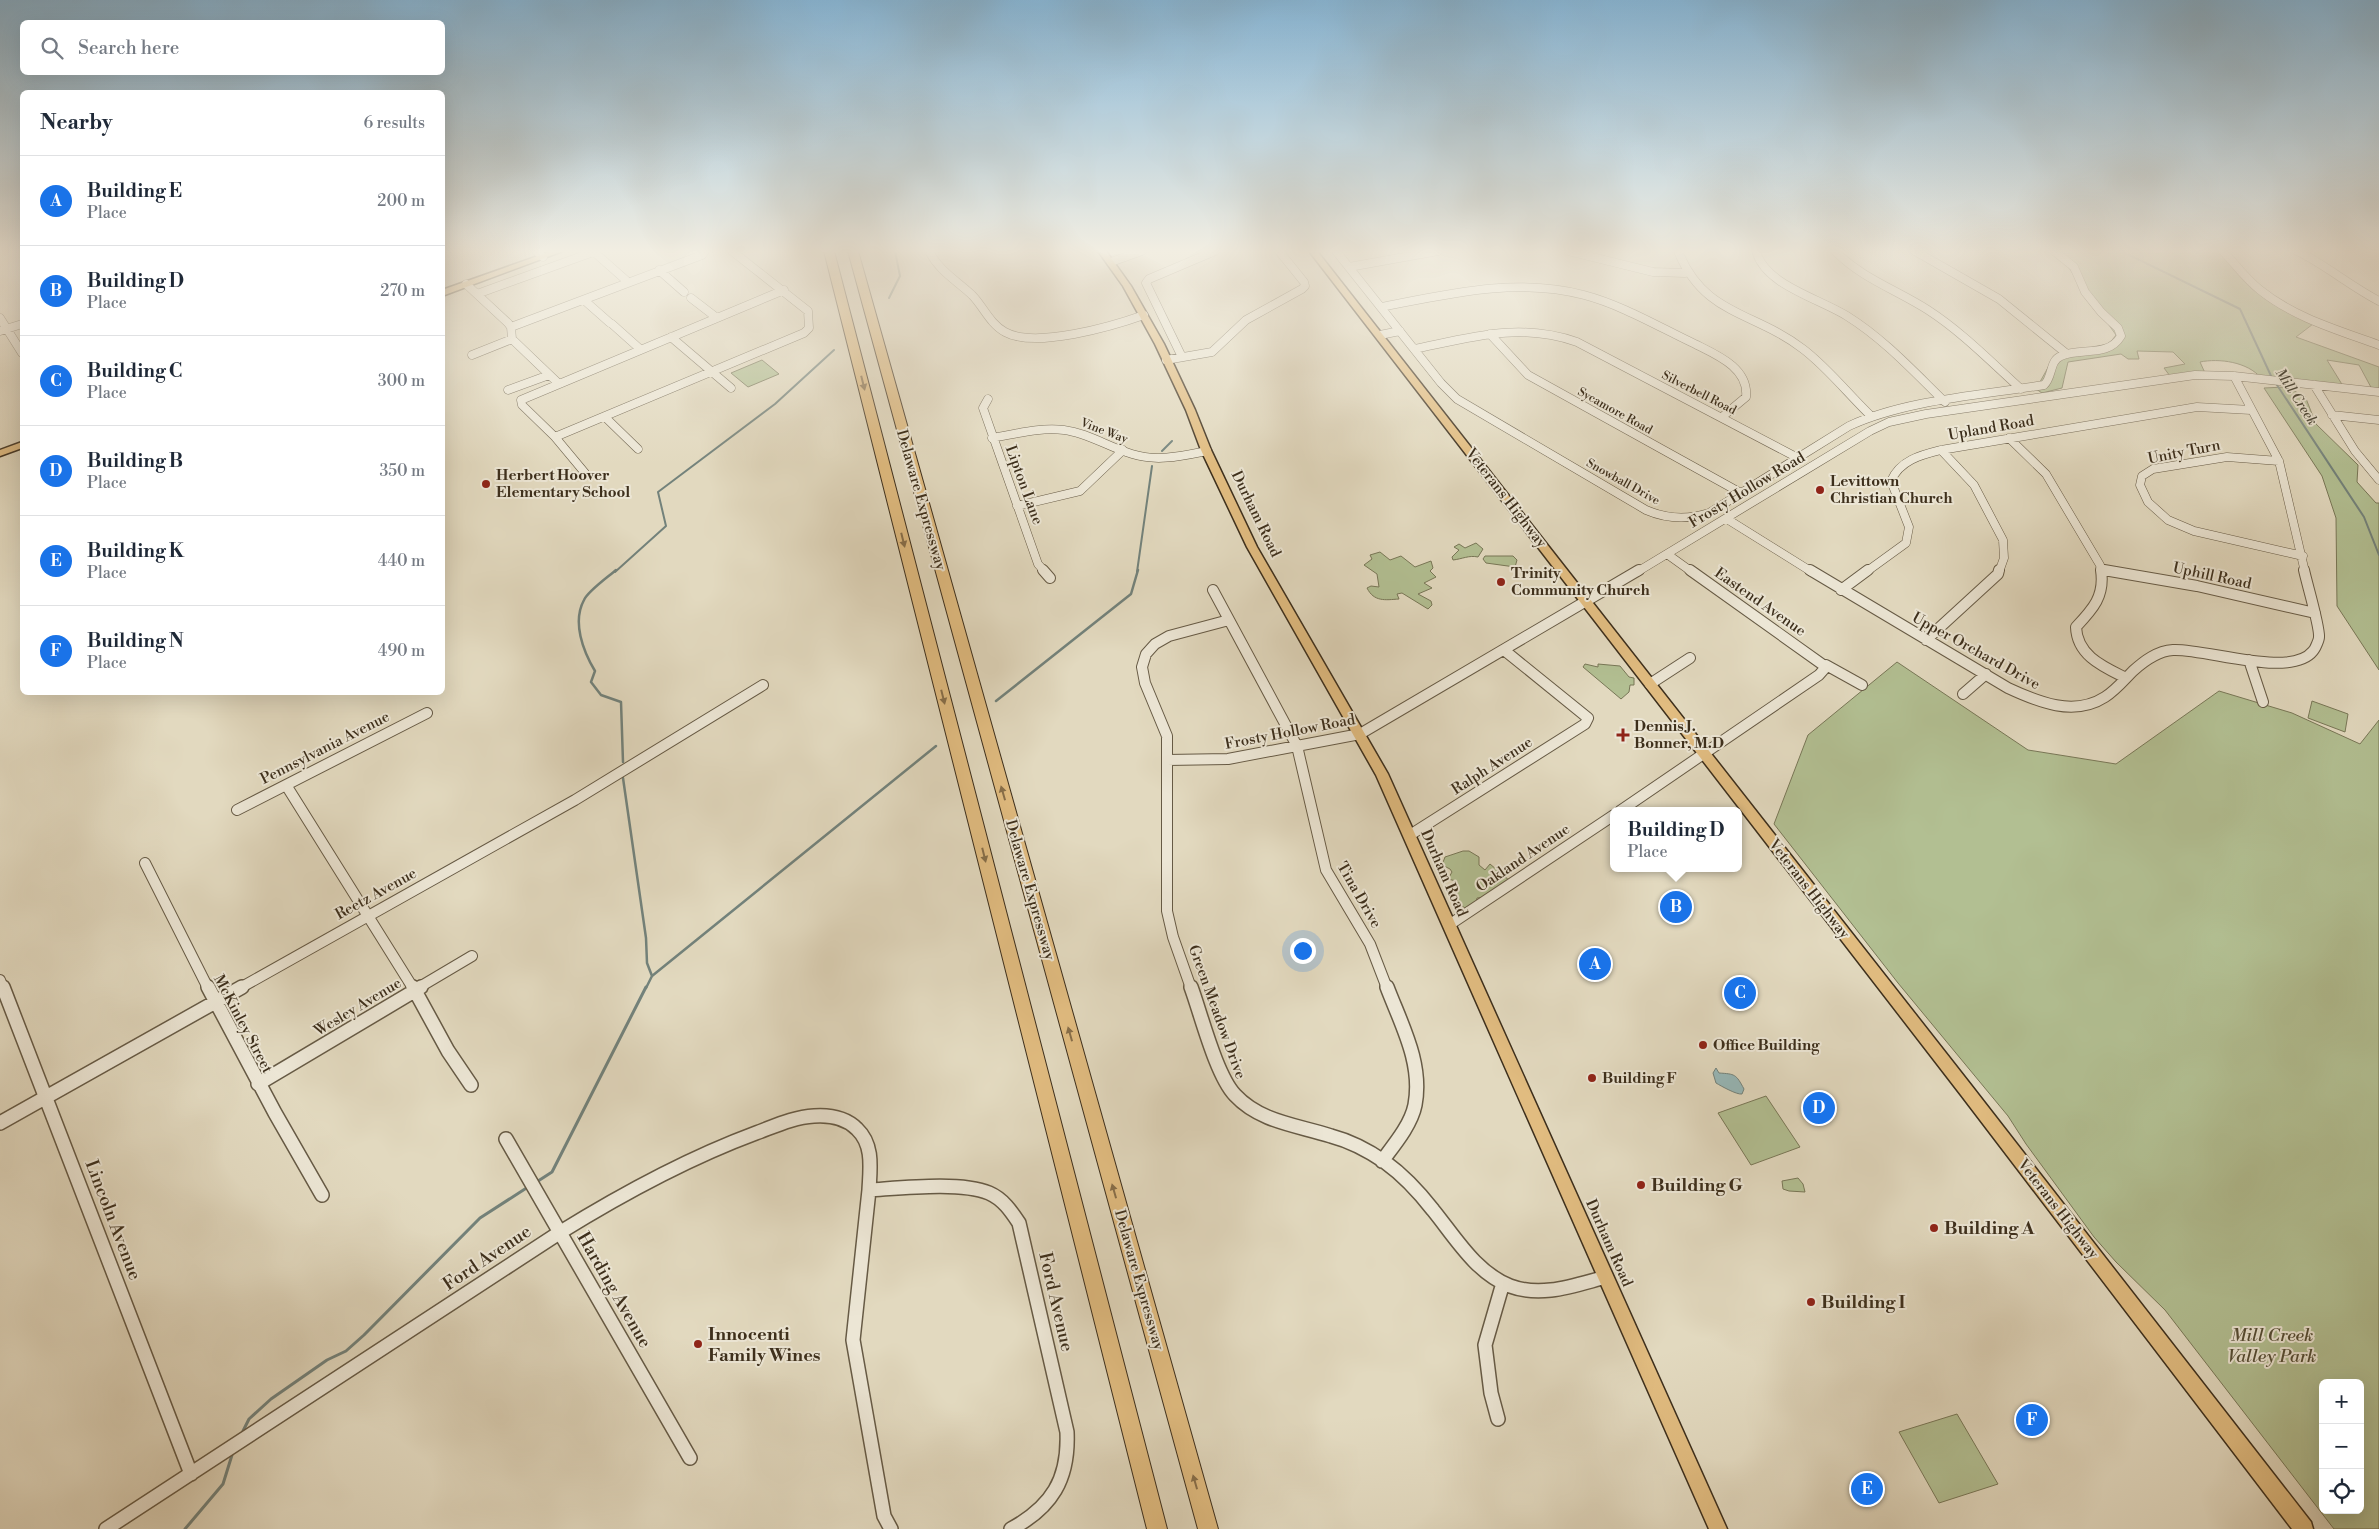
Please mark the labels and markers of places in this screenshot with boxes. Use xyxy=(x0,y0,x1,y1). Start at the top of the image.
place label: Herbert Hoover Elementary School xyxy=(496,466,630,502)
place label: Levittown Christian Church xyxy=(1830,472,1953,508)
marker: Herbert Hoover Elementary School xyxy=(480,478,492,490)
marker: Levittown Christian Church xyxy=(1814,484,1826,496)
place label: Trinity Community Church xyxy=(1511,564,1651,600)
marker: Trinity Community Church xyxy=(1495,576,1507,588)
place label: Dennis J. Bonner, M.D xyxy=(1634,717,1724,753)
marker: Dennis J. Bonner, M.D xyxy=(1616,728,1630,742)
pin: B xyxy=(1660,888,1692,926)
pin: A xyxy=(1579,945,1611,983)
pin: C xyxy=(1724,974,1756,1012)
place label: Office Building xyxy=(1713,1036,1820,1055)
marker: Office Building xyxy=(1697,1039,1709,1051)
place label: Building F xyxy=(1602,1069,1677,1088)
marker: Building F xyxy=(1586,1072,1598,1084)
pin: D xyxy=(1803,1089,1835,1127)
place label: Building G xyxy=(1651,1174,1743,1197)
marker: Building G xyxy=(1635,1179,1647,1191)
place label: Building A xyxy=(1944,1217,2035,1240)
marker: Building A xyxy=(1928,1222,1940,1234)
place label: Building I xyxy=(1821,1291,1905,1314)
marker: Building I xyxy=(1805,1296,1817,1308)
place label: Innocenti Family Wines xyxy=(708,1323,821,1367)
marker: Innocenti Family Wines xyxy=(692,1338,704,1350)
pin: F xyxy=(2016,1401,2048,1439)
pin: E xyxy=(1851,1470,1883,1508)

